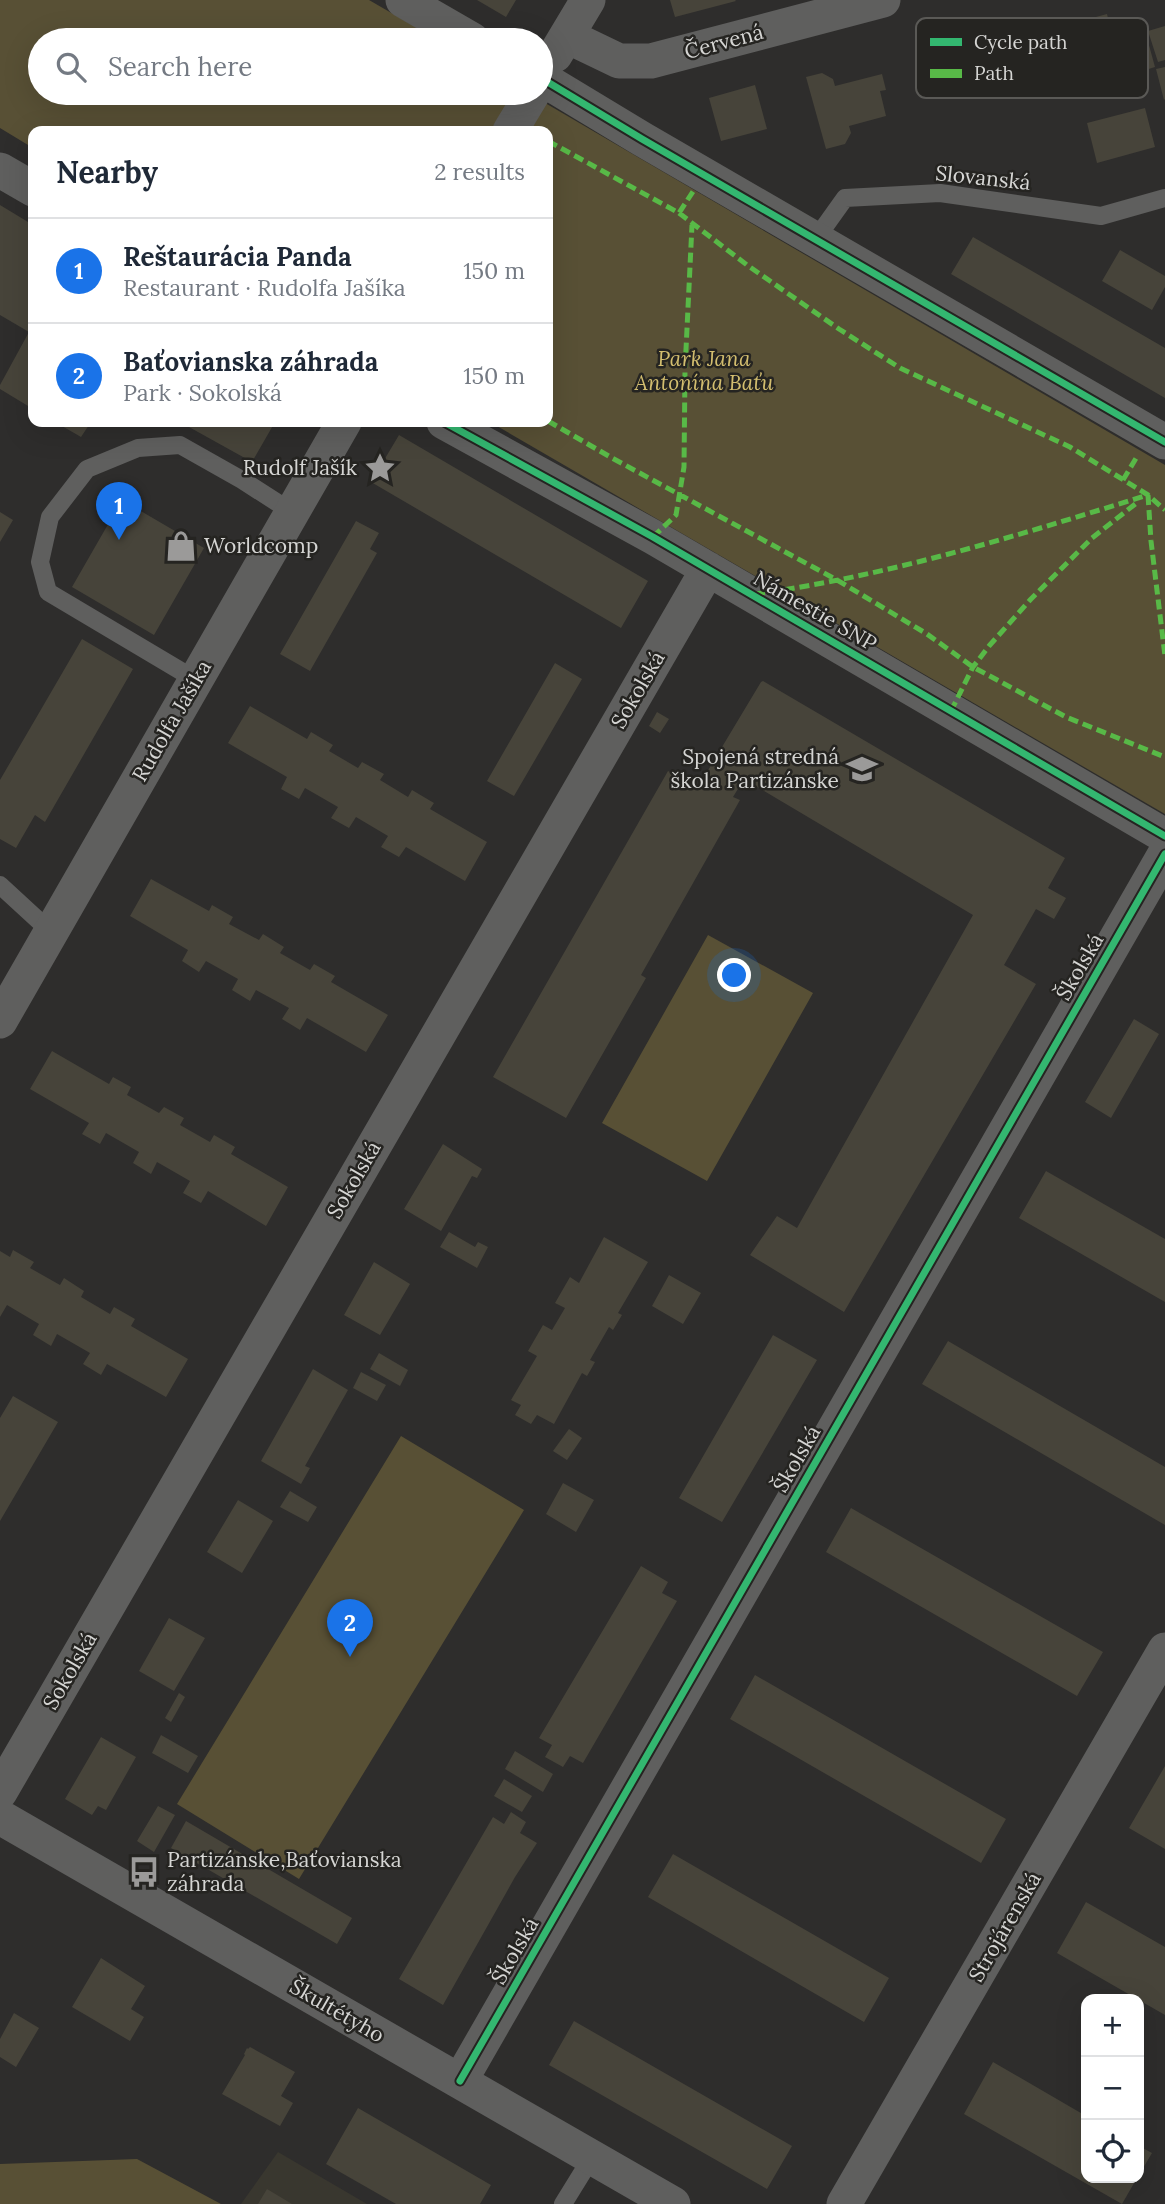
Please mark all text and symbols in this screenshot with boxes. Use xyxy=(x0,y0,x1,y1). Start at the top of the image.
street label: Červená xyxy=(681,18,767,65)
legend xyxy=(916,18,1148,98)
search box xyxy=(28,28,553,105)
text: Cycle path xyxy=(974,30,1067,54)
icon: search xyxy=(52,48,90,86)
text: Search here xyxy=(108,50,252,83)
text: Path xyxy=(974,61,1014,85)
text: Nearby xyxy=(56,153,158,191)
text: 2 results xyxy=(434,157,525,186)
street label: Slovanská xyxy=(934,159,1032,196)
text: Reštaurácia Panda xyxy=(123,240,352,273)
text: 1 xyxy=(74,256,84,285)
text: 150 m xyxy=(463,256,525,285)
text: Restaurant · Rudolfa Jašíka xyxy=(123,273,406,302)
text: Baťovianska záhrada xyxy=(123,345,378,378)
park label: Park Jana Antonína Baťu xyxy=(634,345,774,396)
text: 2 xyxy=(73,361,85,390)
text: 150 m xyxy=(463,361,525,390)
text: Park · Sokolská xyxy=(123,378,282,407)
place icon: Rudolf Jašík xyxy=(363,451,397,485)
place label: Rudolf Jašík xyxy=(243,454,358,481)
pin: 1 xyxy=(96,482,142,540)
shop icon: Worldcomp xyxy=(164,529,198,563)
place label: Worldcomp xyxy=(204,532,318,559)
street label: Námestie SNP xyxy=(749,564,882,657)
street label: Sokolská xyxy=(605,646,671,733)
street label: Rudolfa Jašíka xyxy=(126,655,217,786)
place label: Spojená stredná škola Partizánske xyxy=(671,743,839,794)
school or university icon: Spojená stredná škola Partizánske xyxy=(845,752,879,786)
street label: Školská xyxy=(1050,928,1110,1005)
your location xyxy=(717,958,751,992)
street label: Sokolská xyxy=(321,1136,387,1223)
street label: Školská xyxy=(767,1420,827,1497)
pin: 2 xyxy=(327,1599,373,1657)
street label: Sokolská xyxy=(37,1627,103,1714)
place label: Partizánske,Baťovianska záhrada xyxy=(167,1846,402,1897)
bus stop icon: Partizánske,Baťovianska záhrada xyxy=(127,1855,161,1889)
street label: Strojárenská xyxy=(962,1867,1047,1987)
street label: Školská xyxy=(485,1912,545,1989)
street label: Škultétyho xyxy=(285,1973,389,2048)
map controls xyxy=(1081,1994,1144,2183)
button: + xyxy=(1081,1994,1144,2057)
button: − xyxy=(1081,2057,1144,2120)
button: locate xyxy=(1081,2120,1144,2183)

